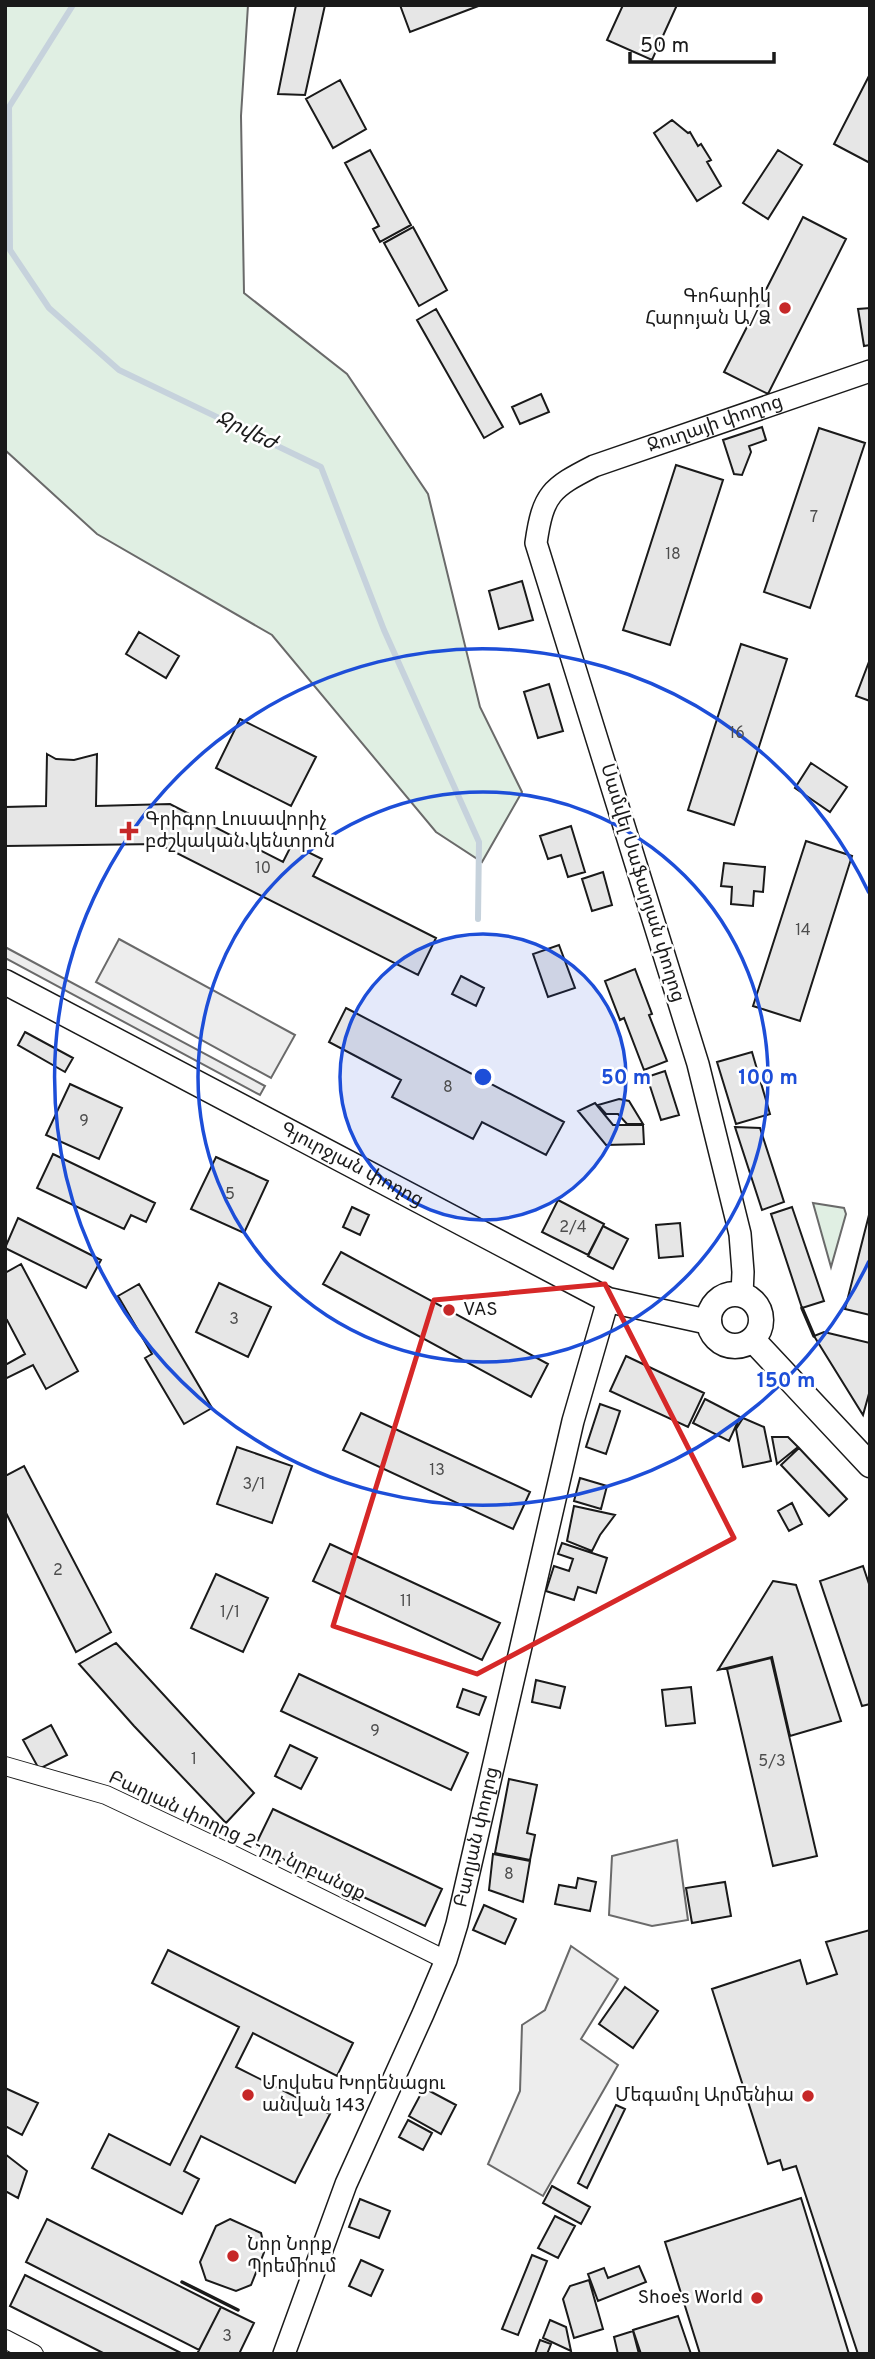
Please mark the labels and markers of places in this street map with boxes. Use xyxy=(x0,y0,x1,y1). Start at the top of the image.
place label: Գոհարիկ Հարոյան Ա/Ձ xyxy=(645,285,771,331)
marker: Գոհարիկ Հարոյան Ա/Ձ xyxy=(777,300,793,316)
place label: Գրիգոր Լուսավորիչ բժշկական կենտրոն xyxy=(145,808,335,854)
marker: Գրիգոր Լուսավորիչ բժշկական կենտրոն xyxy=(119,821,139,841)
centre of rings xyxy=(471,1065,495,1089)
place label: VAS xyxy=(463,1298,498,1322)
marker: VAS xyxy=(441,1302,457,1318)
place label: Մովսես Խորենացու անվան 143 xyxy=(262,2072,446,2118)
place label: Մեգամոլ Արմենիա xyxy=(615,2084,794,2108)
marker: Մովսես Խորենացու անվան 143 xyxy=(240,2087,256,2103)
marker: Մեգամոլ Արմենիա xyxy=(800,2088,816,2104)
place label: Նոր Նորք Պրեմիում xyxy=(247,2233,336,2279)
marker: Նոր Նորք Պրեմիում xyxy=(225,2248,241,2264)
place label: Shoes World xyxy=(638,2286,743,2310)
marker: Shoes World xyxy=(749,2290,765,2306)

